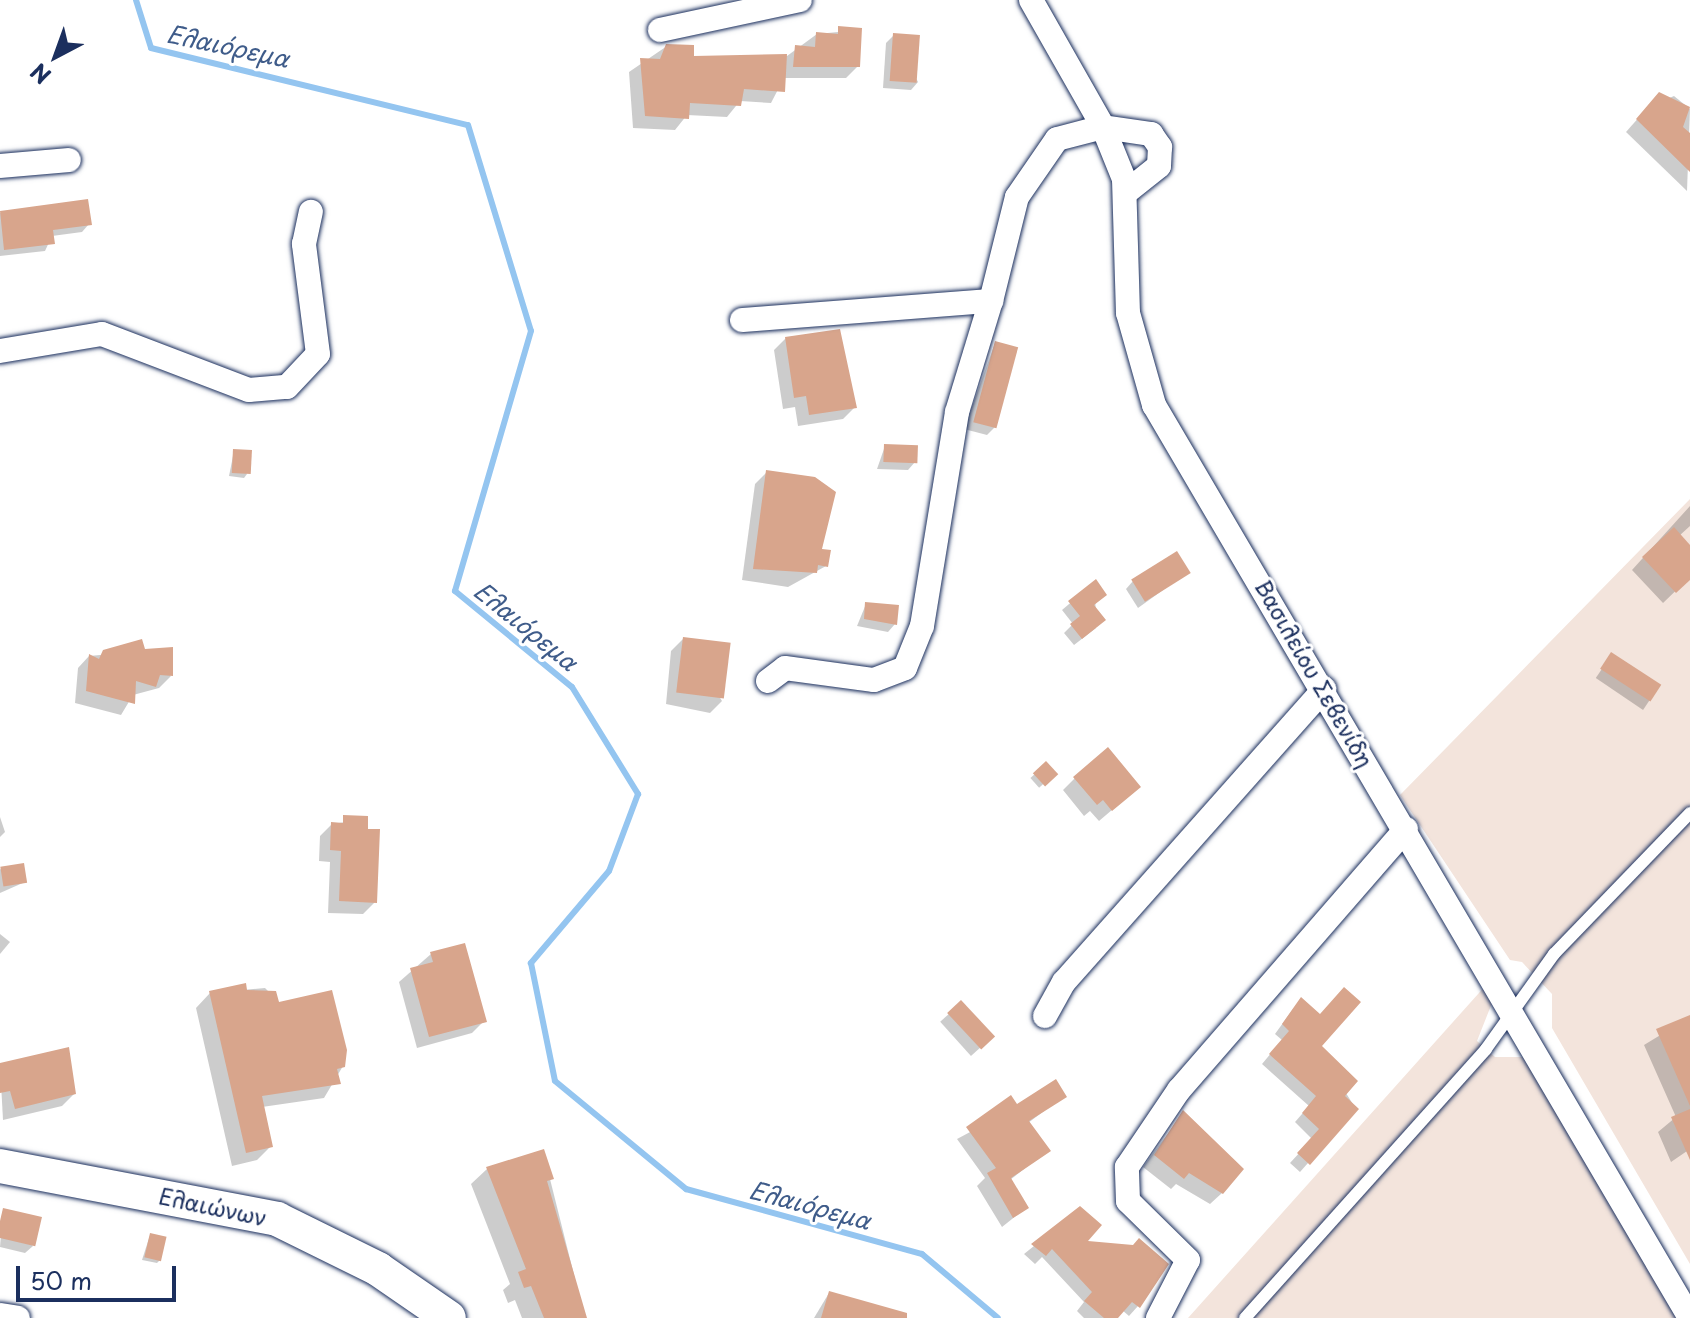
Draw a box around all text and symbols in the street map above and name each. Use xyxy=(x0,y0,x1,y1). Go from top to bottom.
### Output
north arrow xyxy=(16,16,96,96)
water label: Ελαιόρεμα xyxy=(164,19,292,73)
text: N xyxy=(23,56,57,93)
street label: Βασιλείου Σεβενίδη xyxy=(1251,575,1379,771)
water label: Ελαιόρεμα xyxy=(469,576,583,676)
water label: Ελαιόρεμα xyxy=(746,1175,874,1235)
street label: Ελαιώνων xyxy=(157,1182,269,1230)
scale bar xyxy=(20,1250,180,1300)
text: 50 m xyxy=(30,1262,92,1298)

